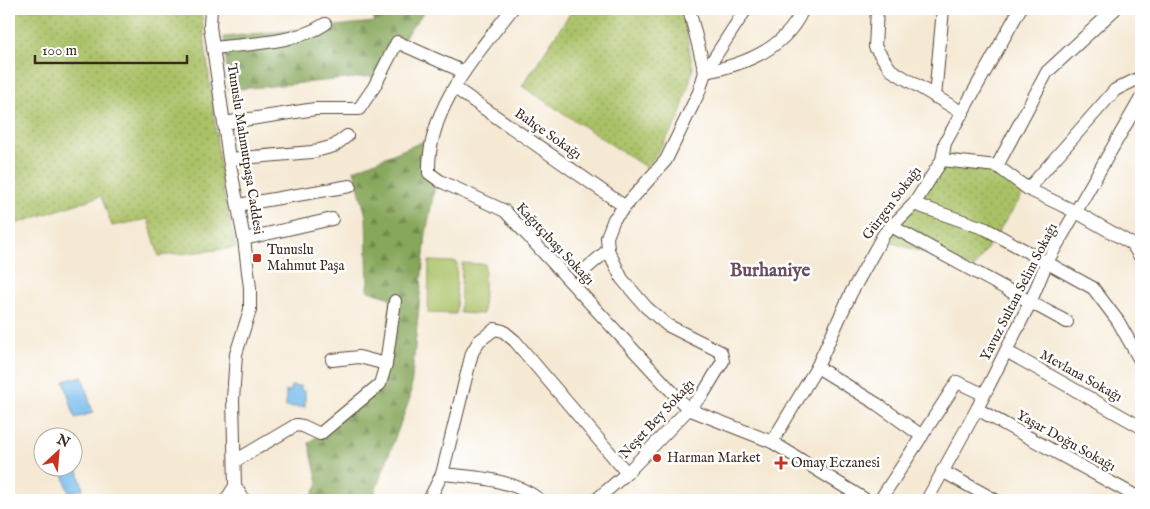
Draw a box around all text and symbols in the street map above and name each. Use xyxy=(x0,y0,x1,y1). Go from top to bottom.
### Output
scale bar xyxy=(35,32,188,64)
text: 100 m xyxy=(42,41,78,60)
street label: Tunuslu Mahmutpaşa Caddesi xyxy=(223,62,267,236)
street label: Bahçe Sokağı xyxy=(511,104,585,164)
street label: Gürgen Sokağı xyxy=(858,162,926,243)
street label: Kağıtçıbaşı Sokağı xyxy=(512,199,598,289)
street label: Yavuz Sultan Selim Sokağı xyxy=(976,220,1062,364)
place label: Tunuslu Mahmut Paşa xyxy=(267,241,345,275)
marker: Tunuslu Mahmut Paşa xyxy=(251,252,263,264)
district label: Burhaniye xyxy=(730,259,811,283)
street label: Mevlana Sokağı xyxy=(1037,346,1126,406)
street label: Neşet Bey Sokağı xyxy=(615,375,699,463)
street label: Yaşar Doğu Sokağı xyxy=(1013,406,1119,476)
north arrow xyxy=(32,426,82,476)
text: N xyxy=(53,430,73,452)
place label: Harman Market xyxy=(667,449,761,467)
marker: Harman Market xyxy=(651,452,663,464)
place label: Omay Eczanesi xyxy=(791,454,880,472)
marker: Omay Eczanesi xyxy=(775,457,787,469)

